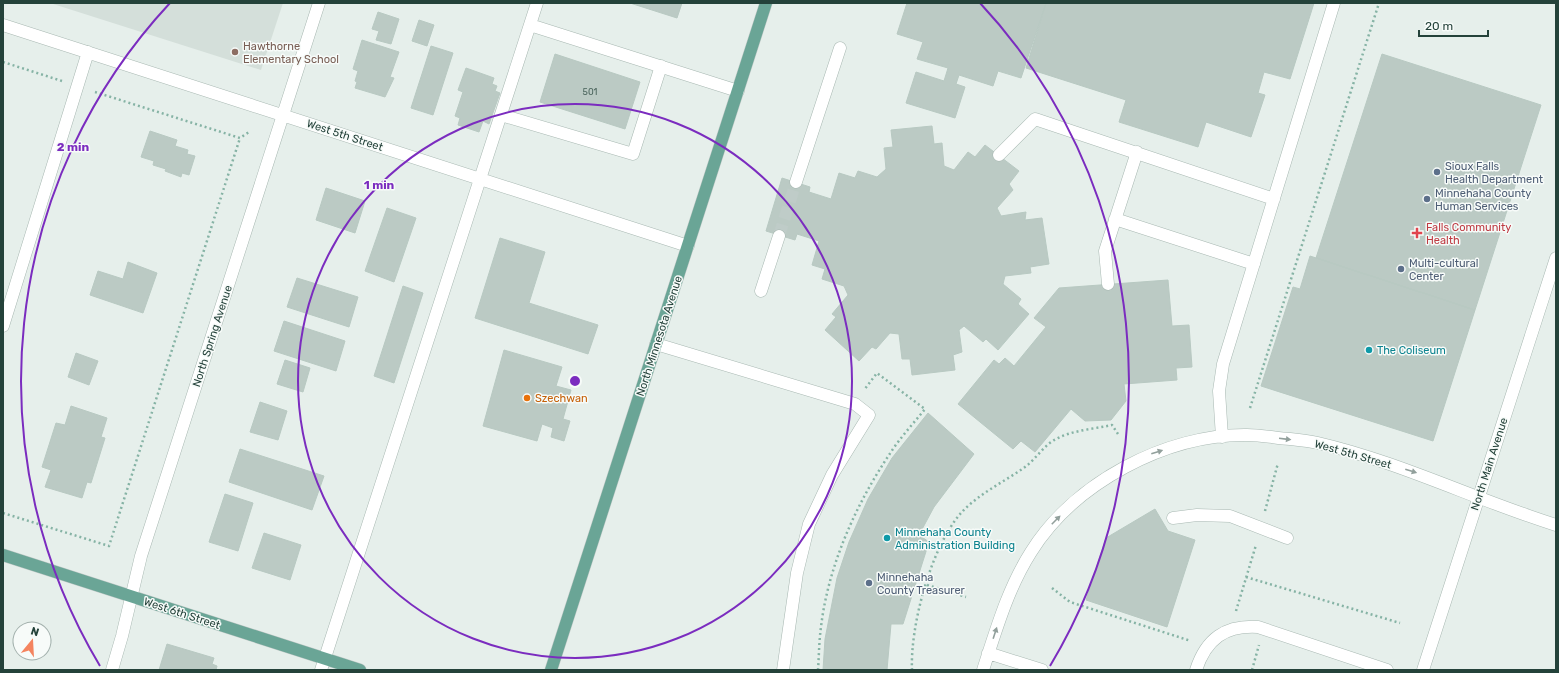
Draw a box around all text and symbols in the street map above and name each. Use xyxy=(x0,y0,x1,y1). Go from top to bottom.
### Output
scale bar xyxy=(1419,12,1488,38)
text: 20 m xyxy=(1425,19,1453,33)
place label: Hawthorne Elementary School xyxy=(243,40,339,66)
marker: Hawthorne Elementary School xyxy=(230,47,240,57)
house number: 501 xyxy=(583,87,598,97)
street label: West 5th Street xyxy=(305,117,385,154)
text: 2 min xyxy=(57,140,90,154)
place label: Sioux Falls Health Department xyxy=(1445,160,1544,186)
marker: Sioux Falls Health Department xyxy=(1432,167,1442,177)
text: 1 min xyxy=(364,178,395,192)
place label: Minnehaha County Human Services xyxy=(1435,187,1531,213)
marker: Minnehaha County Human Services xyxy=(1422,194,1432,204)
place label: Falls Community Health xyxy=(1426,221,1511,247)
marker: Falls Community Health xyxy=(1411,227,1423,239)
place label: Multi-cultural Center xyxy=(1409,257,1478,283)
marker: Multi-cultural Center xyxy=(1396,264,1406,274)
street label: North Minnesota Avenue xyxy=(634,274,685,398)
street label: North Spring Avenue xyxy=(190,284,235,389)
place label: The Coliseum xyxy=(1377,344,1446,357)
marker: The Coliseum xyxy=(1364,345,1374,355)
centre of rings xyxy=(568,374,582,388)
place label: Szechwan xyxy=(535,392,588,405)
marker: Szechwan xyxy=(522,393,532,403)
street label: North Main Avenue xyxy=(1468,416,1511,512)
one-way arrow xyxy=(1279,436,1291,442)
street label: West 5th Street xyxy=(1313,437,1393,472)
one-way arrow xyxy=(1152,449,1164,455)
one-way arrow xyxy=(1405,468,1417,474)
one-way arrow xyxy=(1051,515,1061,525)
place label: Minnehaha County Administration Building xyxy=(895,526,1015,552)
marker: Minnehaha County Administration Building xyxy=(882,533,892,543)
place label: Minnehaha County Treasurer xyxy=(877,571,966,597)
marker: Minnehaha County Treasurer xyxy=(864,578,874,588)
street label: West 6th Street xyxy=(142,595,222,632)
north arrow xyxy=(12,621,52,661)
text: N xyxy=(29,625,41,639)
one-way arrow xyxy=(992,627,998,639)

